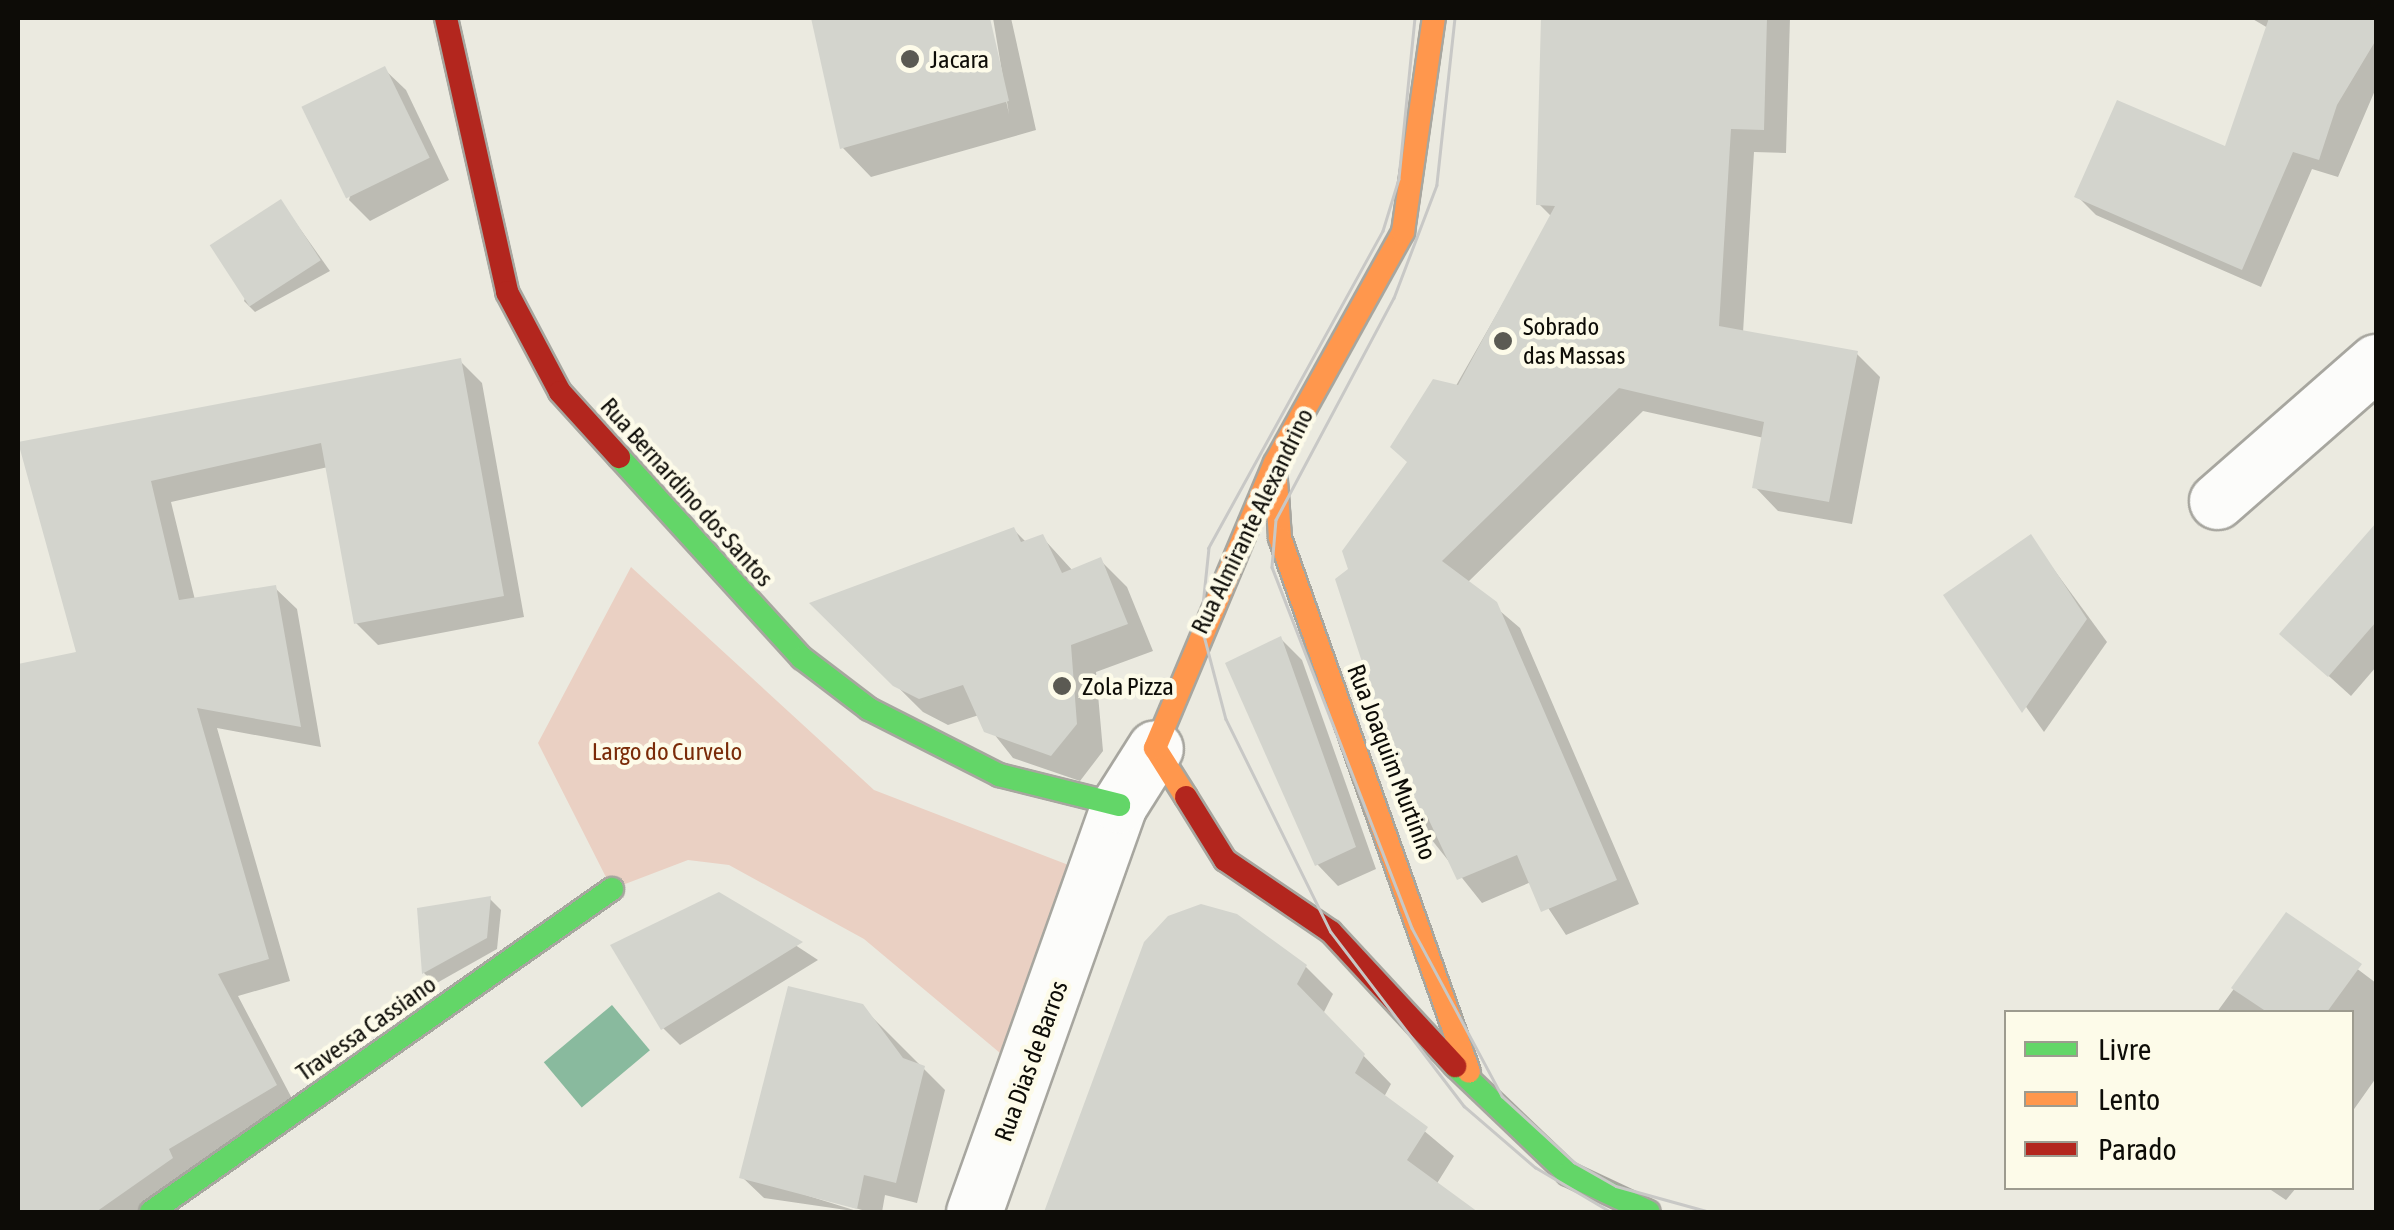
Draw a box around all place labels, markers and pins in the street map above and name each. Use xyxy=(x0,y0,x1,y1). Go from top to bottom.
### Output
place label: Jacara xyxy=(930,44,989,74)
marker: Jacara xyxy=(899,48,921,70)
place label: Sobrado das Massas xyxy=(1523,312,1625,371)
marker: Sobrado das Massas xyxy=(1492,330,1514,352)
place label: Zola Pizza xyxy=(1082,671,1174,701)
marker: Zola Pizza xyxy=(1051,675,1073,697)

